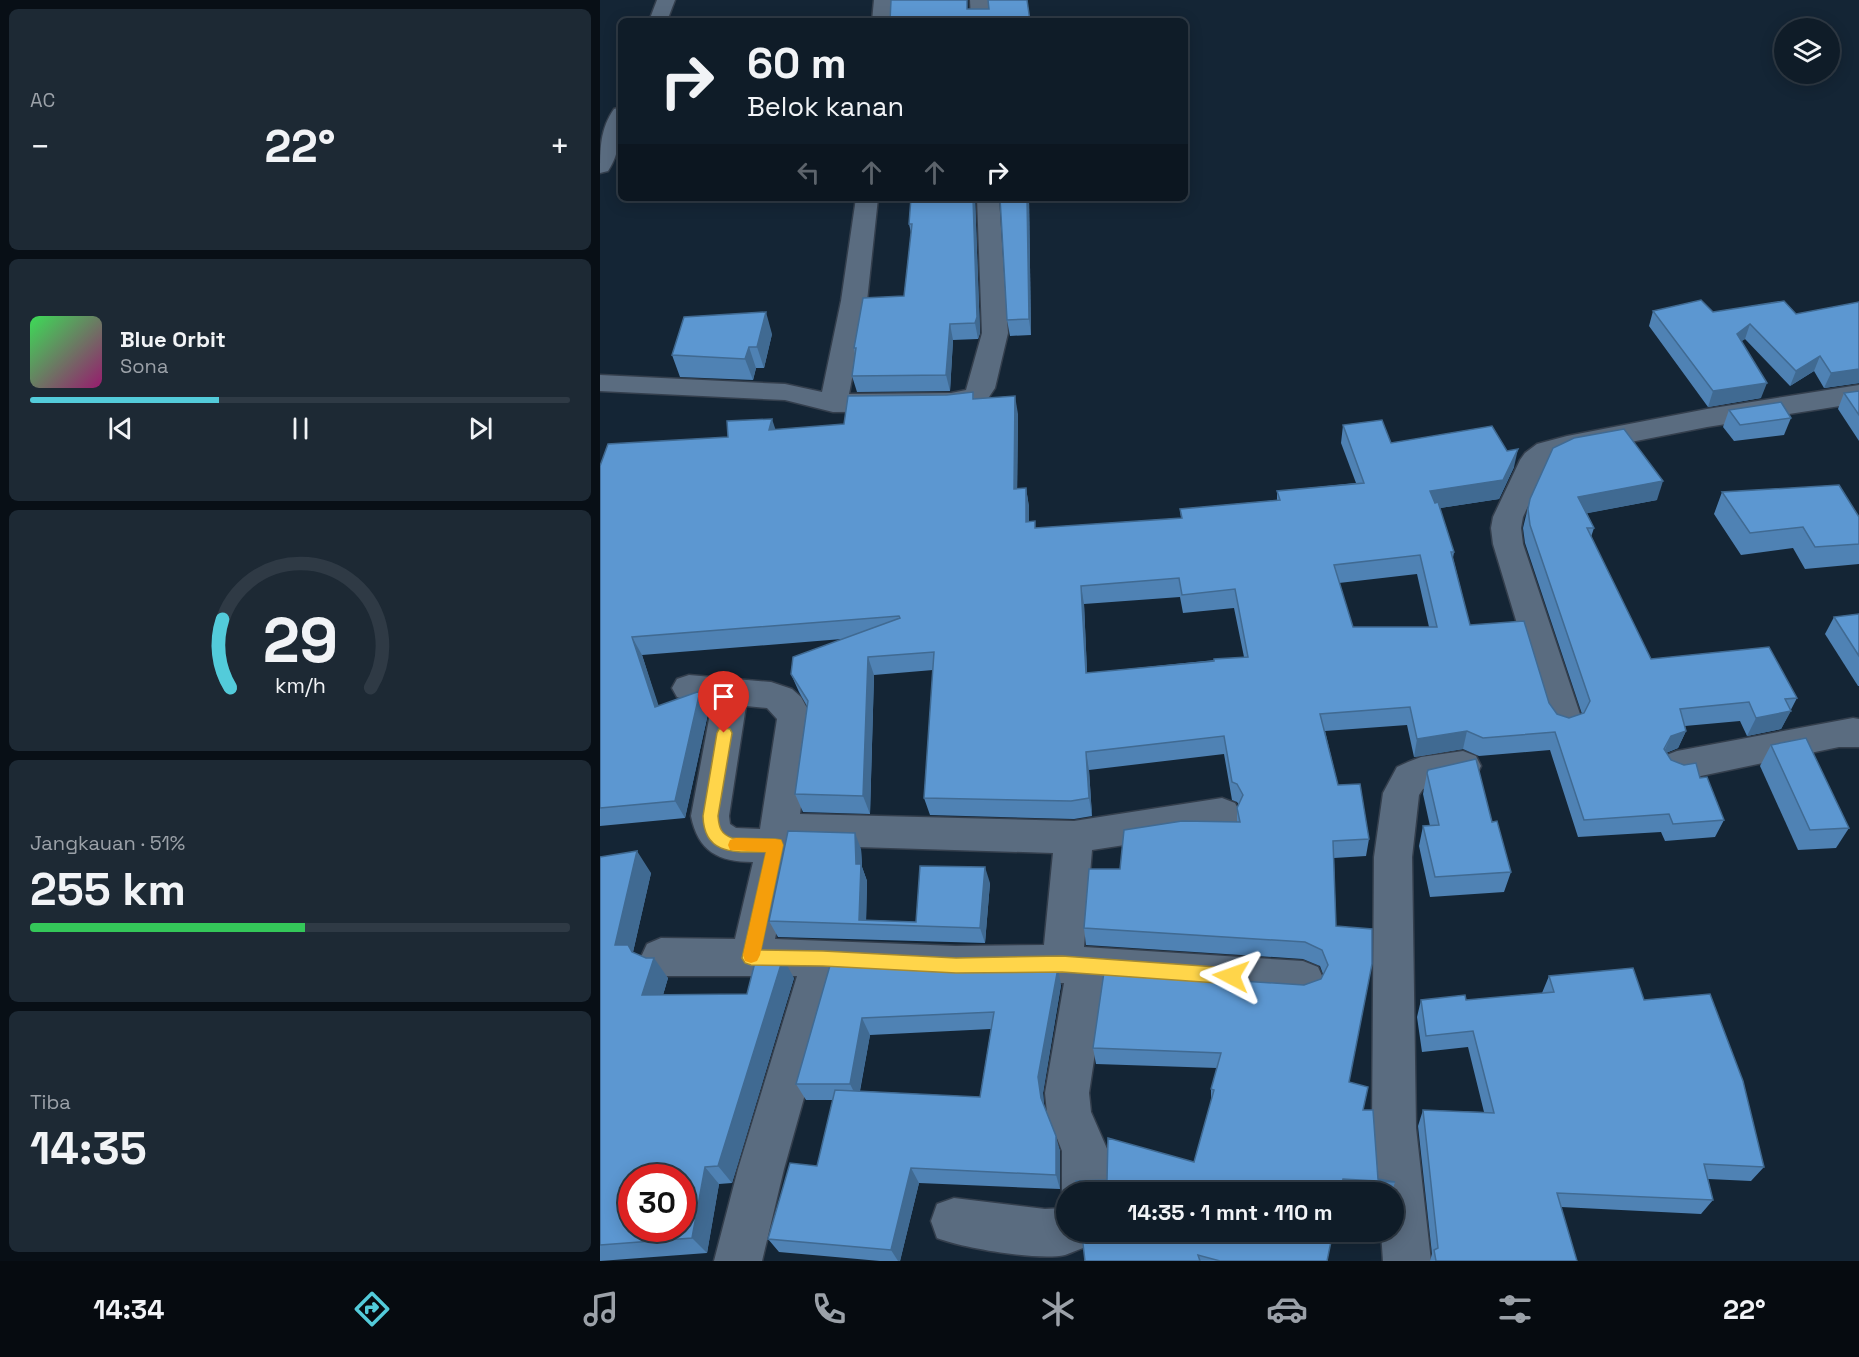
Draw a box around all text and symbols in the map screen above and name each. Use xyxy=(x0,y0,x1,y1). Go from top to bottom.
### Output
map controls xyxy=(1774,18,1840,84)
button: layers xyxy=(1774,18,1840,84)
text: 60 m xyxy=(747,37,847,90)
icon: right xyxy=(648,42,726,120)
text: AC xyxy=(30,87,55,113)
text: Belok kanan xyxy=(747,89,904,124)
text: 22° xyxy=(264,118,336,175)
text: − xyxy=(30,126,50,168)
text: + xyxy=(550,126,570,168)
icon: left xyxy=(792,156,825,189)
icon: ahead xyxy=(855,156,888,189)
icon: ahead xyxy=(918,156,951,189)
icon: right xyxy=(981,156,1014,189)
text: Blue Orbit xyxy=(120,325,226,353)
text: Sona xyxy=(120,353,168,379)
icon: previous xyxy=(104,412,137,445)
icon: pause xyxy=(284,412,317,445)
icon: next xyxy=(464,412,497,445)
text: 29 xyxy=(262,601,338,680)
pin xyxy=(698,671,749,733)
text: km/h xyxy=(274,672,326,699)
icon: arrive xyxy=(707,680,740,713)
text: Jangkauan · 51% xyxy=(30,830,185,856)
text: 255 km xyxy=(30,861,186,918)
position arrow xyxy=(1199,944,1263,1008)
text: Tiba xyxy=(30,1089,71,1115)
text: 14:35 xyxy=(30,1120,147,1177)
speed limit sign: 30 xyxy=(618,1164,696,1242)
text: 14:35 · 1 mnt · 110 m xyxy=(1127,1198,1333,1226)
icon: directions xyxy=(351,1288,393,1330)
icon: music xyxy=(580,1288,622,1330)
icon: phone xyxy=(808,1288,850,1330)
icon: climate xyxy=(1037,1288,1079,1330)
icon: car xyxy=(1266,1288,1308,1330)
icon: filters xyxy=(1494,1288,1536,1330)
text: 14:34 xyxy=(93,1292,164,1327)
text: 22° xyxy=(1723,1292,1766,1327)

